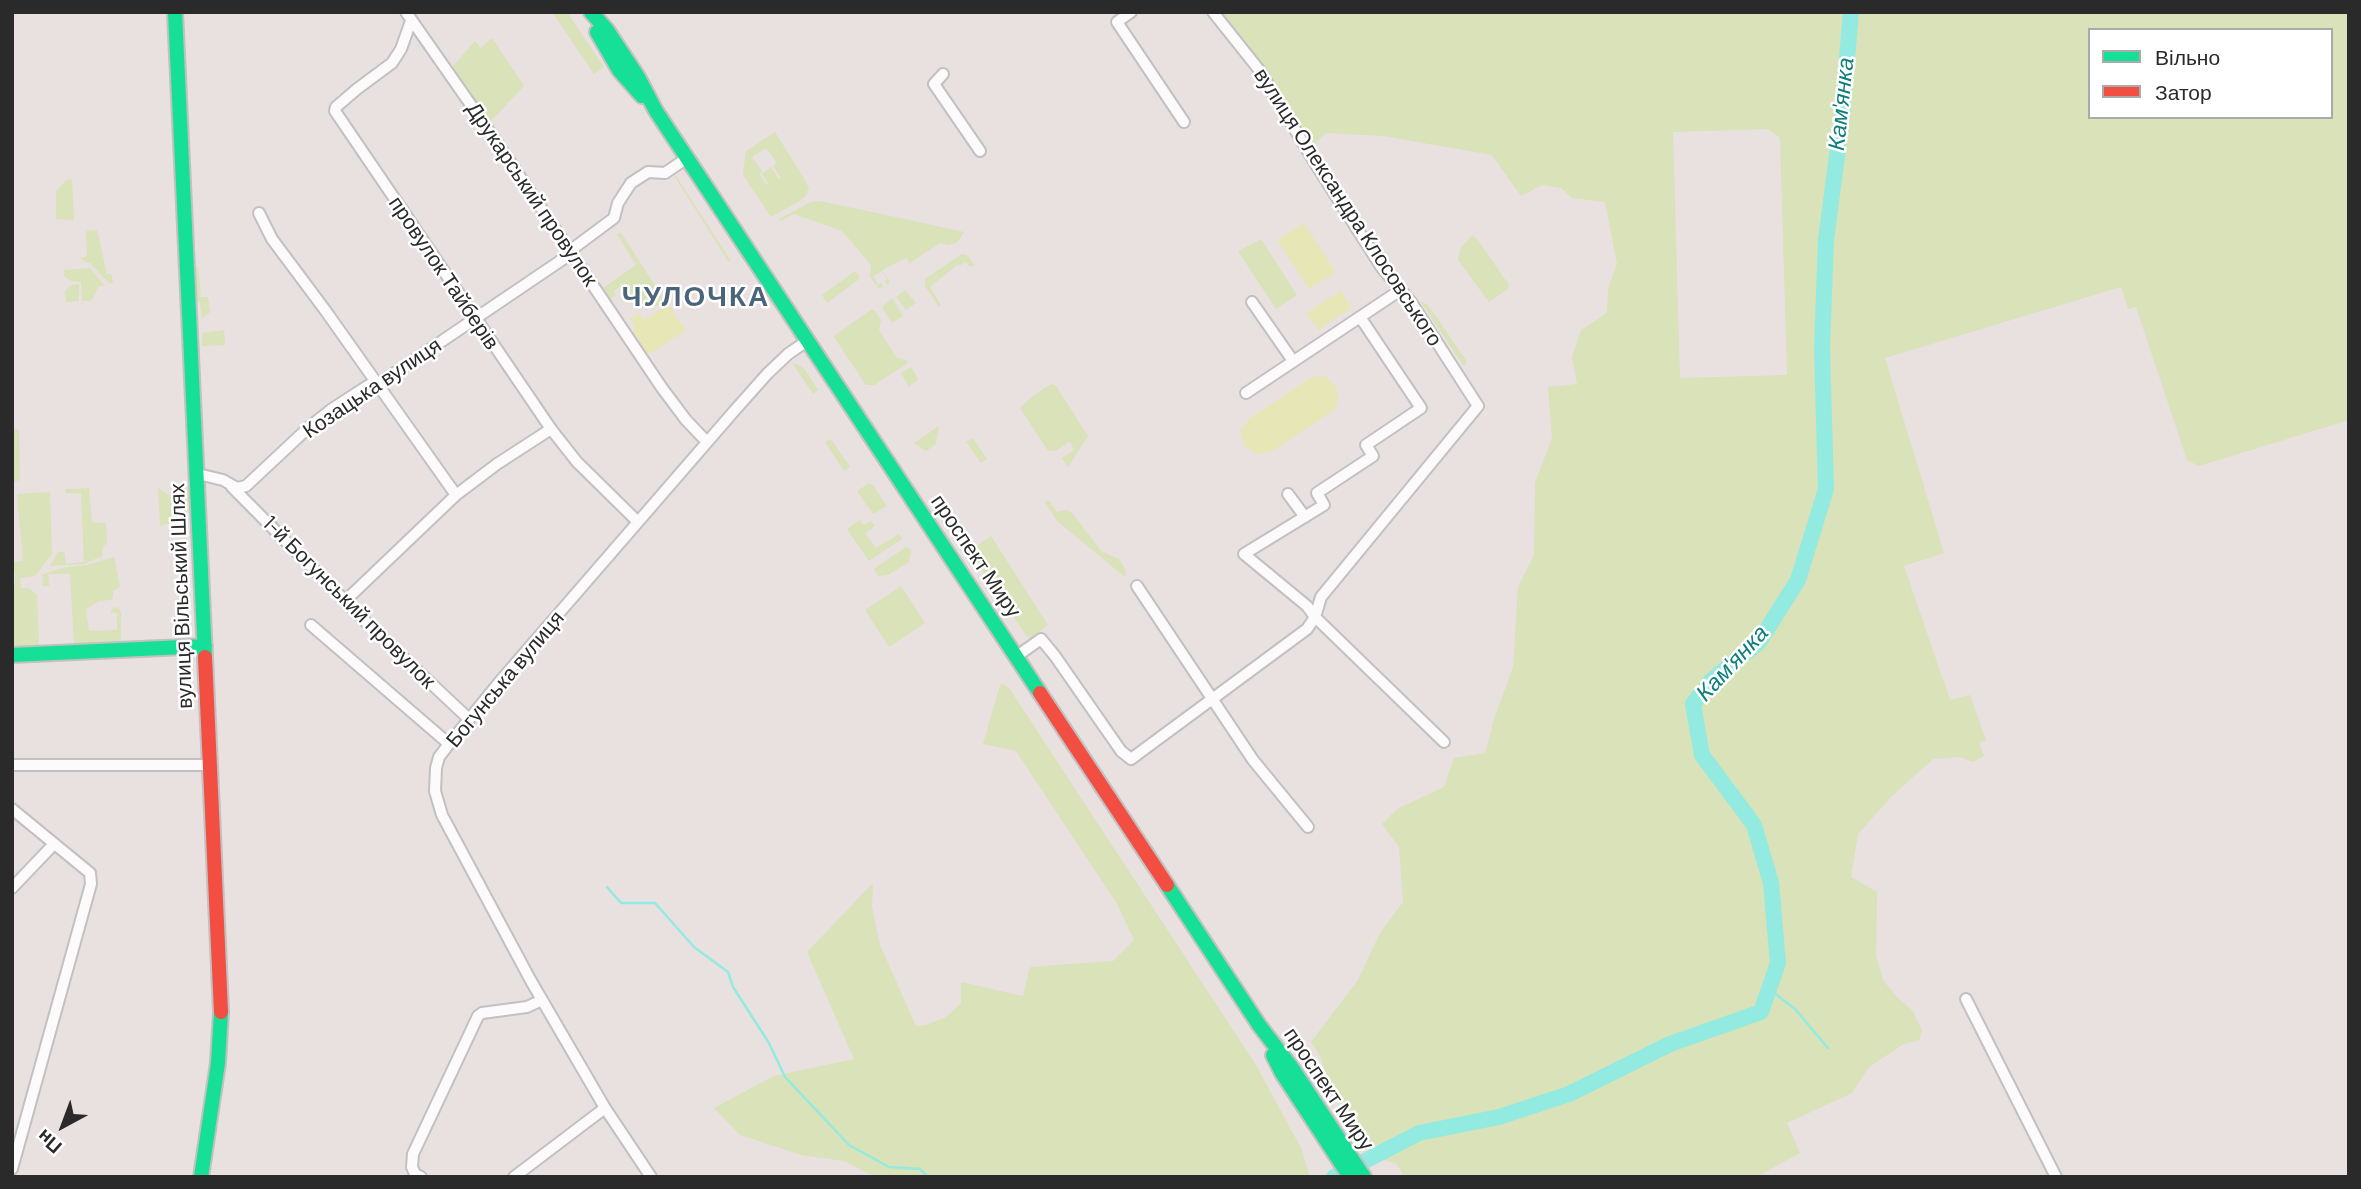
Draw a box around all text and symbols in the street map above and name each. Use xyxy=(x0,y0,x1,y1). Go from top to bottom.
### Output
legend xyxy=(2088,28,2333,119)
text: Вільно xyxy=(2155,44,2220,69)
water label: Кам'янка xyxy=(1822,56,1860,152)
street label: вулиця Олександра Клосовського xyxy=(1249,63,1447,351)
text: Затор xyxy=(2155,79,2212,104)
street label: Друкарський провулок xyxy=(461,97,603,291)
street label: провулок Тайберів xyxy=(383,192,505,354)
district label: ЧУЛОЧКА xyxy=(623,280,769,314)
street label: Козацька вулиця xyxy=(298,332,446,444)
street label: вулиця Вільський Шлях xyxy=(164,483,198,709)
street label: проспект Миру xyxy=(926,490,1026,622)
street label: 1-й Богунський провулок xyxy=(257,510,441,694)
street label: Богунська вулиця xyxy=(441,606,569,752)
water label: Кам'янка xyxy=(1690,619,1774,707)
street label: проспект Миру xyxy=(1279,1023,1379,1155)
north arrow xyxy=(28,1091,98,1161)
text: Пн xyxy=(32,1125,66,1159)

